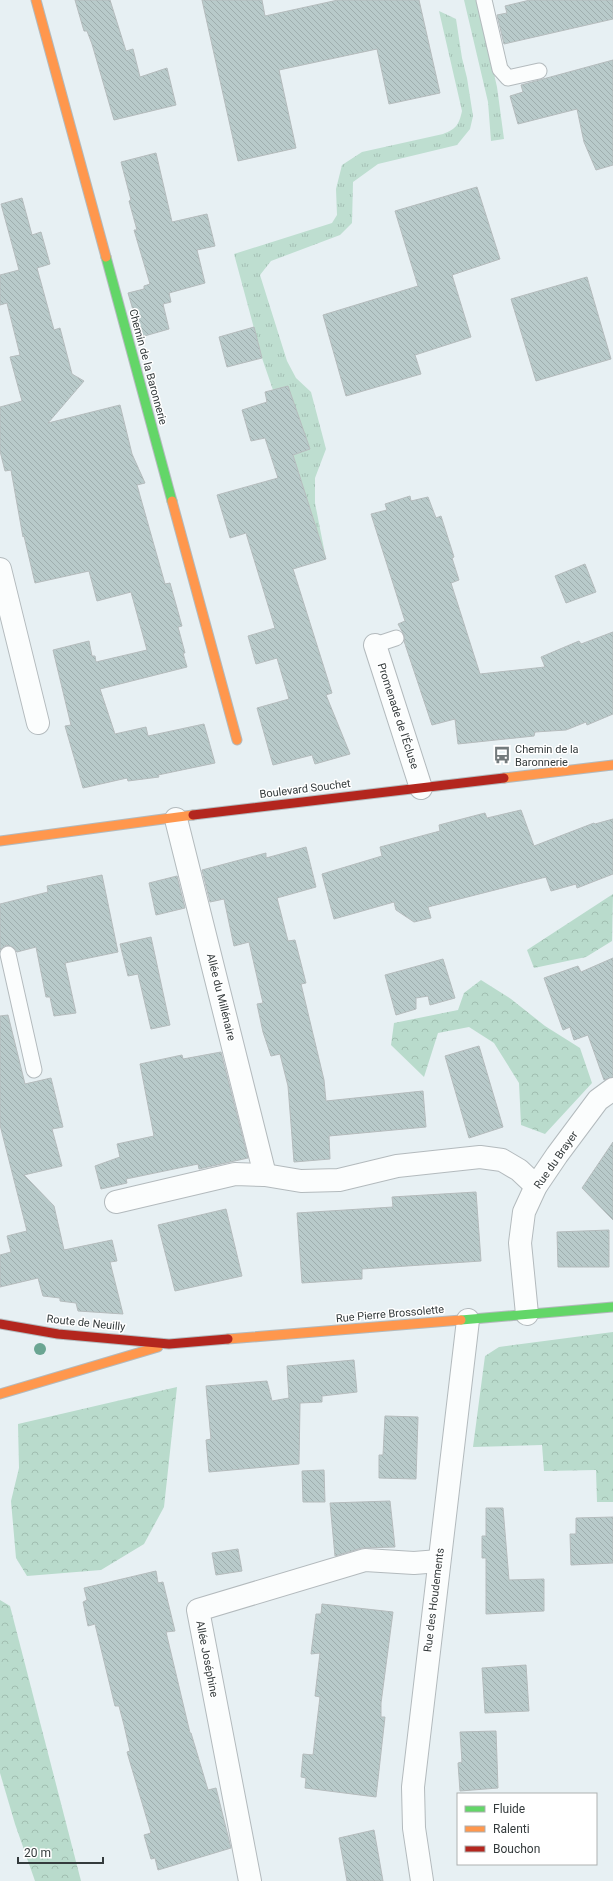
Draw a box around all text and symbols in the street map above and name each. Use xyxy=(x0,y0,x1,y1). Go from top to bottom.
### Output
street label: Chemin de la Baronnerie xyxy=(126,308,170,426)
street label: Promenade de l'Écluse xyxy=(375,661,421,771)
place label: Chemin de la Baronnerie xyxy=(515,743,579,769)
bus stop icon: Chemin de la Baronnerie xyxy=(492,745,512,765)
street label: Boulevard Souchet xyxy=(259,777,352,801)
street label: Allée du Millénaire xyxy=(204,952,238,1042)
street label: Rue du Brayer xyxy=(531,1128,581,1191)
street label: Rue Pierre Brossolette xyxy=(335,1303,445,1325)
street label: Route de Neuilly xyxy=(46,1312,127,1334)
street label: Rue des Houdements xyxy=(421,1547,447,1653)
street label: Allée Joséphine xyxy=(193,1620,221,1698)
legend xyxy=(457,1793,597,1865)
text: Fluide xyxy=(493,1802,525,1816)
text: Ralenti xyxy=(493,1822,530,1836)
scale bar xyxy=(18,1839,103,1865)
text: Bouchon xyxy=(493,1842,540,1856)
text: 20 m xyxy=(24,1846,51,1860)

